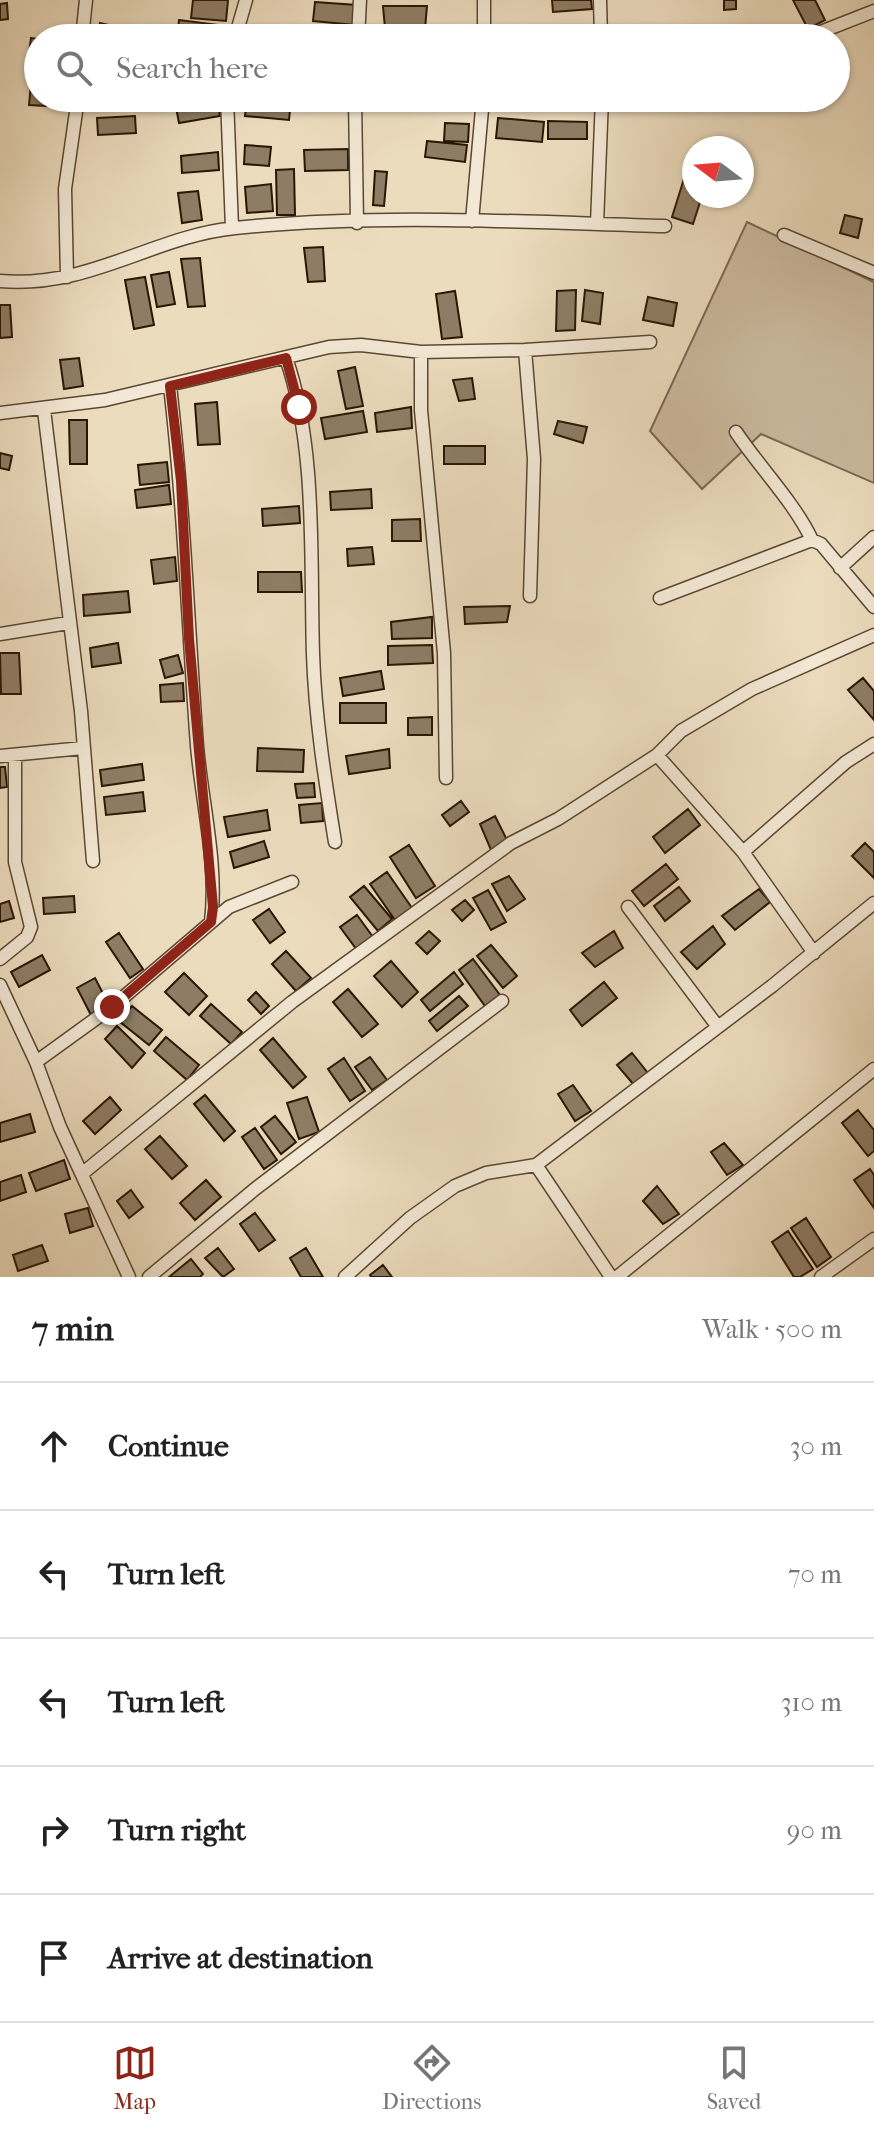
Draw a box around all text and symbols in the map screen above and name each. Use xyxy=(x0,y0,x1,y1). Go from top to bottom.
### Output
search box xyxy=(24,24,850,112)
icon: search xyxy=(52,46,96,90)
text: Search here xyxy=(116,51,268,86)
north arrow xyxy=(682,136,754,208)
route start xyxy=(281,389,317,425)
route end xyxy=(94,989,130,1025)
text: 7 min xyxy=(32,1309,114,1349)
text: Walk · 500 m xyxy=(702,1314,842,1345)
icon: ahead xyxy=(32,1424,76,1468)
text: Continue xyxy=(108,1429,229,1464)
text: 30 m xyxy=(790,1431,842,1462)
icon: left xyxy=(32,1552,76,1596)
text: Turn left xyxy=(108,1557,225,1592)
text: 70 m xyxy=(788,1559,842,1590)
icon: left xyxy=(32,1680,76,1724)
text: Turn left xyxy=(108,1685,225,1720)
text: 310 m xyxy=(781,1687,842,1718)
icon: right xyxy=(32,1808,76,1852)
text: Turn right xyxy=(108,1813,246,1848)
text: 90 m xyxy=(787,1815,842,1846)
icon: arrive xyxy=(32,1936,76,1980)
text: Arrive at destination xyxy=(108,1941,373,1976)
tab: Map xyxy=(113,2041,157,2115)
tab: Directions xyxy=(382,2041,481,2115)
tab: Saved xyxy=(707,2041,761,2115)

